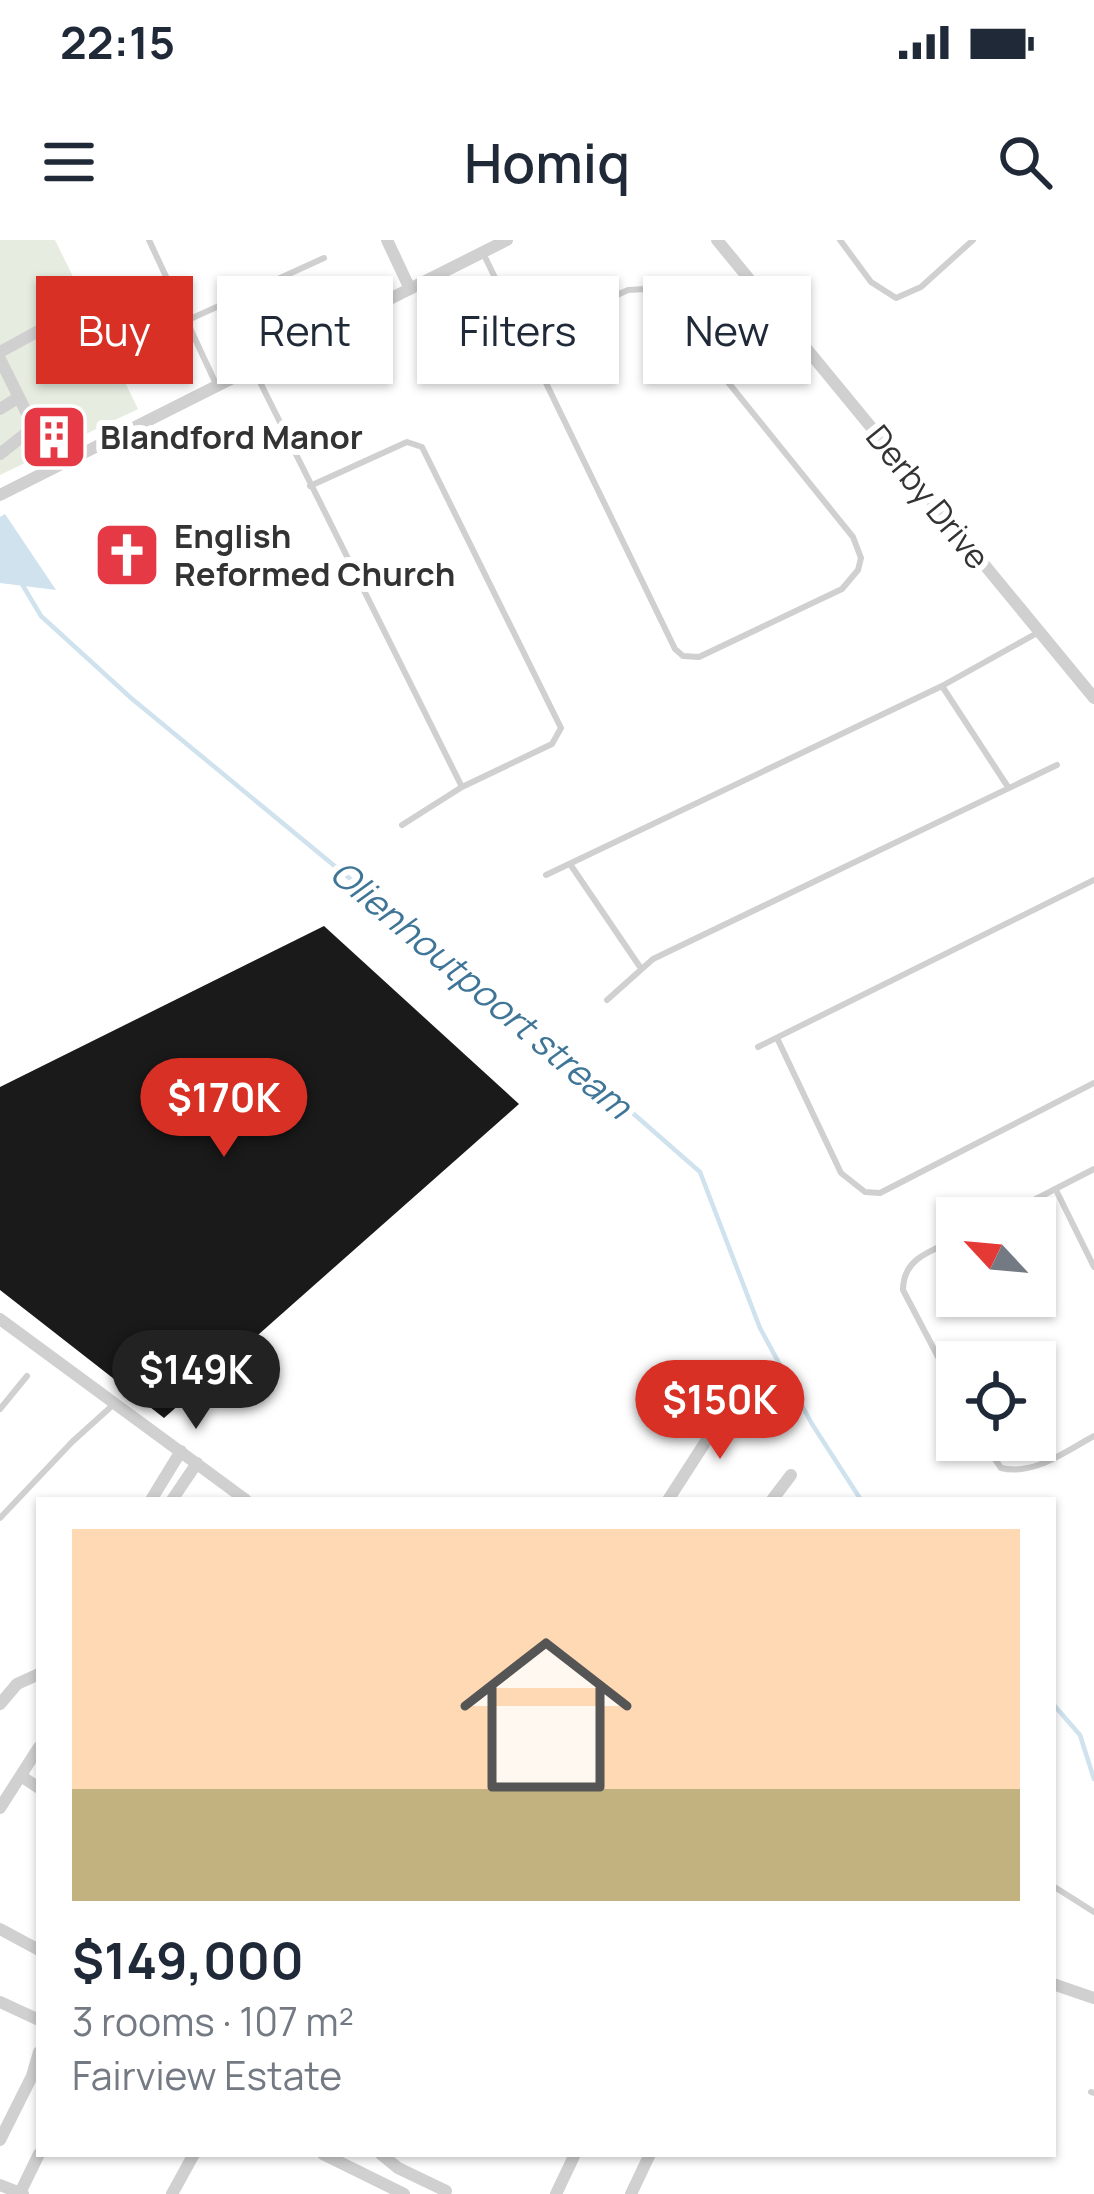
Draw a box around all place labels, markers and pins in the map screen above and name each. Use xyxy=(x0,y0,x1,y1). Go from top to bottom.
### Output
building icon: Blandford Manor xyxy=(19,402,89,472)
place label: Blandford Manor xyxy=(100,414,363,459)
place label: English Reformed Church xyxy=(174,513,455,596)
church icon: English Reformed Church xyxy=(92,520,162,590)
pin: $170K xyxy=(140,1058,308,1160)
pin: $149K xyxy=(112,1330,280,1432)
pin: $150K xyxy=(636,1360,804,1462)

